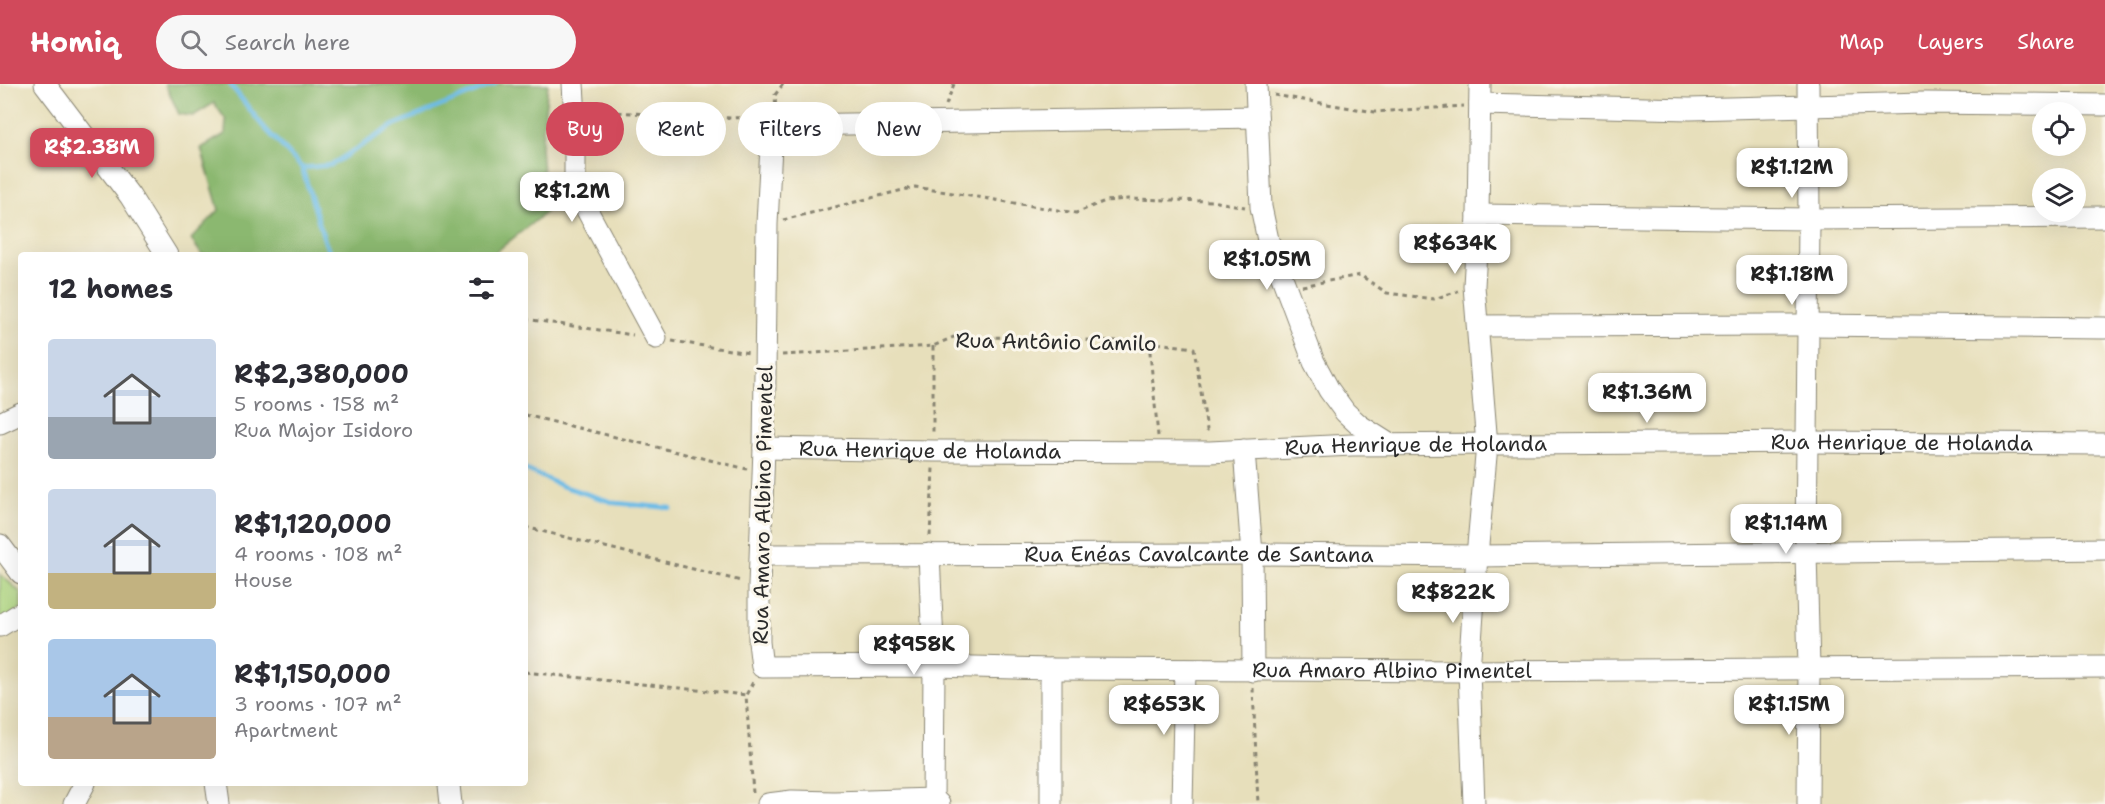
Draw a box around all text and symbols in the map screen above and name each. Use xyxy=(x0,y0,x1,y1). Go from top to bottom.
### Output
search box xyxy=(156,15,576,69)
text: Homiq xyxy=(30,23,120,61)
icon: search xyxy=(177,26,210,59)
text: Search here xyxy=(225,28,351,57)
text: Map xyxy=(1839,28,1884,56)
text: Layers xyxy=(1917,28,1984,56)
text: Share xyxy=(2017,28,2075,56)
chip: Buy xyxy=(546,102,624,156)
chip: Rent xyxy=(636,102,726,156)
chip: Filters xyxy=(738,102,843,156)
chip: New xyxy=(855,102,942,156)
map controls xyxy=(2032,102,2086,222)
button: locate xyxy=(2032,102,2086,156)
pin: R$2.38M xyxy=(37,128,147,179)
text: R$2.38M xyxy=(44,134,140,160)
pin: R$1.12M xyxy=(1737,148,1847,199)
text: R$1.12M xyxy=(1751,154,1833,180)
button: layers xyxy=(2032,168,2086,222)
pin: R$1.2M xyxy=(523,172,621,223)
text: R$1.2M xyxy=(534,178,610,204)
pin: R$634K xyxy=(1406,224,1504,275)
text: R$634K xyxy=(1413,230,1497,256)
pin: R$1.05M xyxy=(1212,240,1322,291)
text: R$1.05M xyxy=(1223,246,1311,272)
pin: R$1.18M xyxy=(1737,255,1847,306)
text: R$1.18M xyxy=(1750,261,1834,287)
text: 12 homes xyxy=(48,271,173,306)
icon: filters xyxy=(465,272,498,305)
street label: Rua Antônio Camilo xyxy=(955,326,1157,358)
text: R$2,380,000 xyxy=(234,356,409,391)
icon: home xyxy=(96,363,168,435)
street label: Rua Amaro Albino Pimentel xyxy=(747,364,779,645)
pin: R$1.36M xyxy=(1592,373,1702,424)
text: R$1.36M xyxy=(1602,379,1692,405)
text: 5 rooms · 158 m² xyxy=(234,391,399,417)
text: Rua Major Isidoro xyxy=(234,417,413,443)
street label: Rua Henrique de Holanda xyxy=(1771,428,2033,458)
street label: Rua Henrique de Holanda xyxy=(1284,430,1547,462)
street label: Rua Henrique de Holanda xyxy=(799,435,1061,465)
pin: R$1.14M xyxy=(1731,504,1841,555)
text: R$1,120,000 xyxy=(234,506,392,541)
text: R$1.14M xyxy=(1744,510,1828,536)
icon: home xyxy=(96,513,168,585)
street label: Rua Enéas Cavalcante de Santana xyxy=(1024,540,1374,569)
text: 4 rooms · 108 m² xyxy=(234,541,403,567)
text: House xyxy=(234,567,293,593)
pin: R$822K xyxy=(1404,573,1502,624)
text: R$822K xyxy=(1411,579,1495,605)
pin: R$958K xyxy=(865,625,963,676)
text: R$958K xyxy=(873,631,955,657)
text: R$1,150,000 xyxy=(234,656,391,691)
street label: Rua Amaro Albino Pimentel xyxy=(1252,656,1533,685)
icon: home xyxy=(96,663,168,735)
pin: R$653K xyxy=(1115,685,1213,736)
pin: R$1.15M xyxy=(1734,685,1844,736)
text: 3 rooms · 107 m² xyxy=(234,691,402,717)
text: R$653K xyxy=(1123,691,1205,717)
text: R$1.15M xyxy=(1748,691,1830,717)
text: Apartment xyxy=(234,717,338,743)

